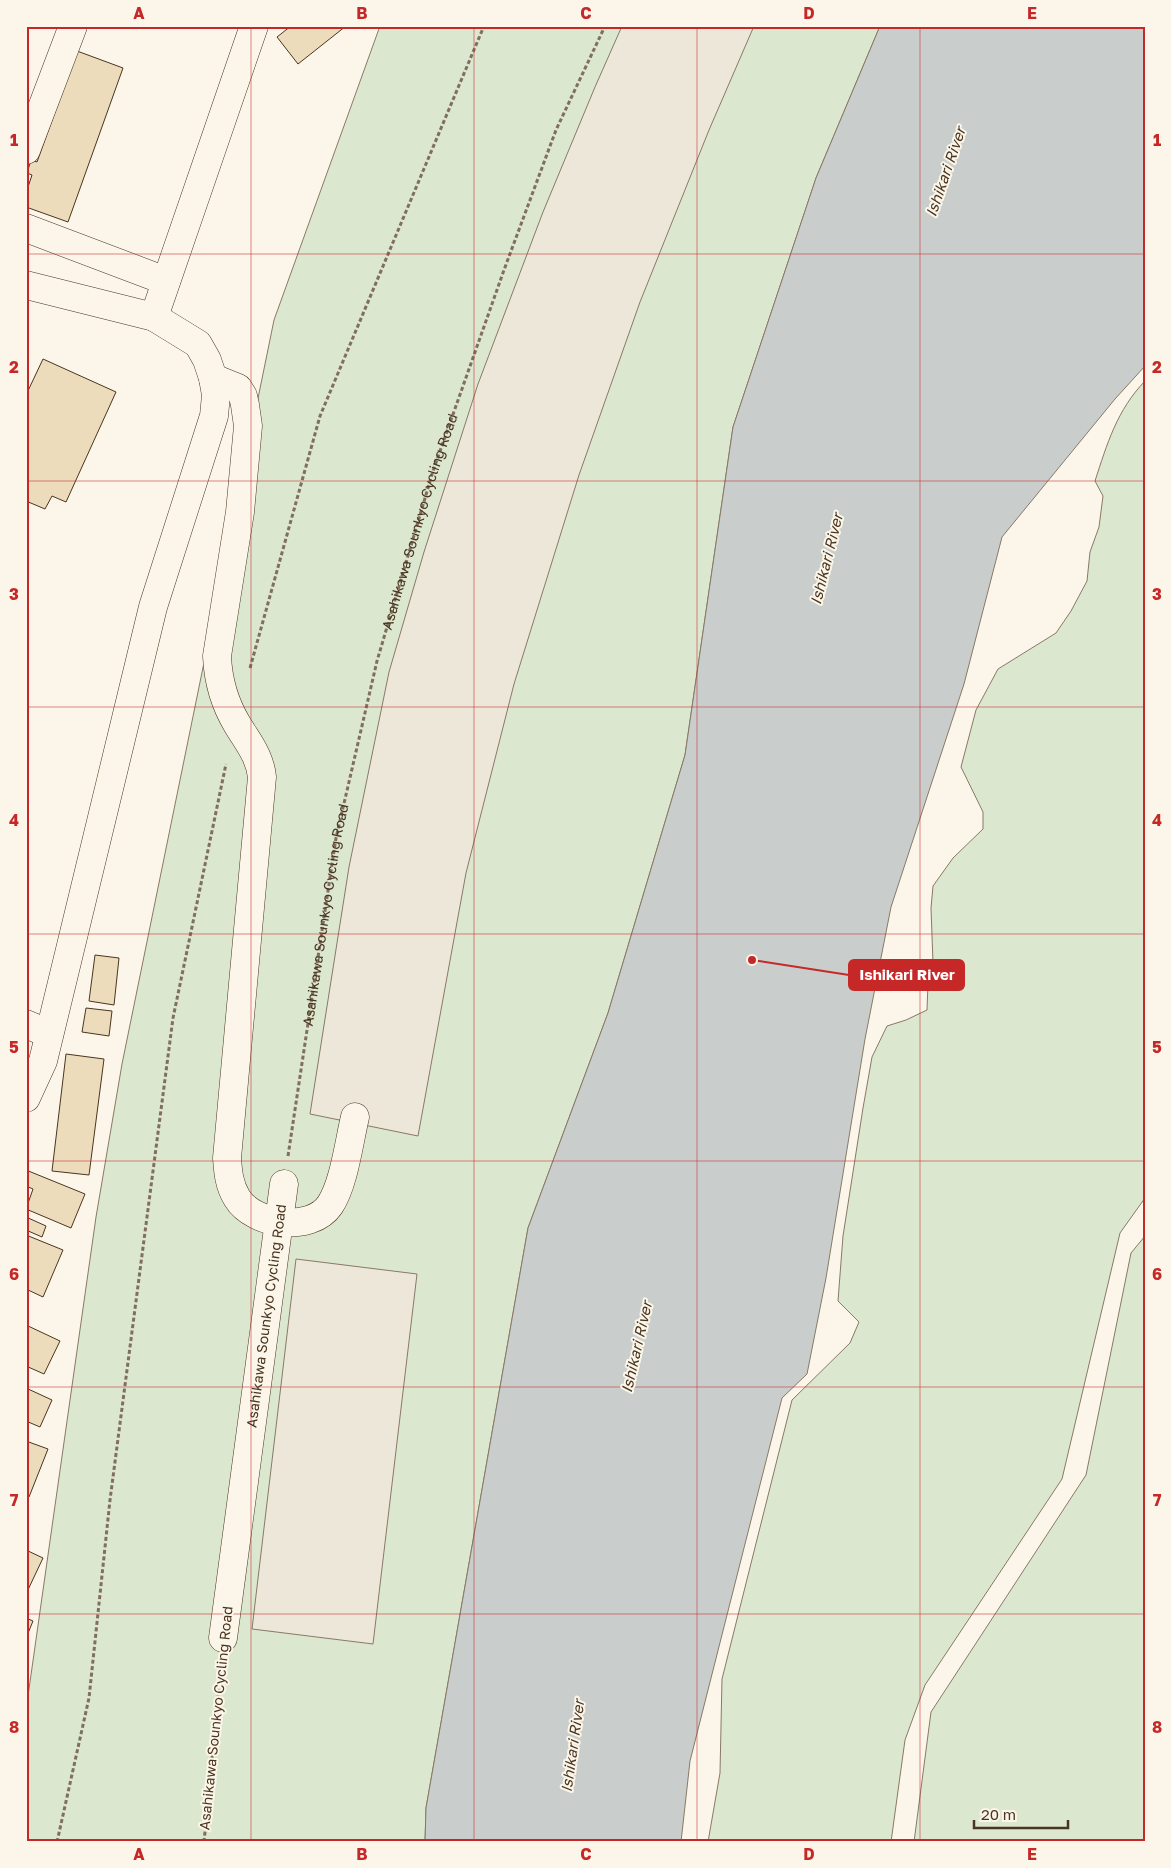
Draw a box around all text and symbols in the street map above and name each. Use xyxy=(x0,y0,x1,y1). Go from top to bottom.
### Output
text: A xyxy=(133,3,145,23)
text: B xyxy=(356,3,368,23)
text: C xyxy=(580,3,592,23)
text: D xyxy=(803,3,815,23)
text: E xyxy=(1027,3,1037,23)
water label: Ishikari River xyxy=(921,123,969,219)
text: 1 xyxy=(10,130,18,150)
text: 1 xyxy=(1153,130,1161,150)
text: 2 xyxy=(9,357,19,377)
text: 2 xyxy=(1152,357,1162,377)
street label: Asahikawa Sounkyo Cycling Road xyxy=(378,411,461,631)
water label: Ishikari River xyxy=(806,509,847,606)
text: 3 xyxy=(9,584,19,604)
text: 3 xyxy=(1152,584,1162,604)
street label: Asahikawa Sounkyo Cycling Road xyxy=(299,802,352,1027)
text: 4 xyxy=(9,810,19,830)
text: 4 xyxy=(1152,810,1162,830)
callout: Ishikari River xyxy=(849,960,964,990)
text: Ishikari River xyxy=(859,965,955,983)
text: 5 xyxy=(9,1037,19,1057)
text: 5 xyxy=(1152,1037,1162,1057)
street label: Asahikawa Sounkyo Cycling Road xyxy=(242,1203,289,1429)
text: 6 xyxy=(9,1264,19,1284)
text: 6 xyxy=(1152,1264,1162,1284)
water label: Ishikari River xyxy=(617,1297,656,1394)
text: 7 xyxy=(10,1490,19,1510)
text: 7 xyxy=(1153,1490,1162,1510)
street label: Asahikawa Sounkyo Cycling Road xyxy=(195,1605,236,1831)
water label: Ishikari River xyxy=(557,1696,588,1793)
text: 8 xyxy=(9,1717,19,1737)
text: 8 xyxy=(1152,1717,1162,1737)
scale bar xyxy=(974,1798,1067,1830)
text: 20 m xyxy=(981,1805,1016,1823)
text: A xyxy=(133,1844,145,1864)
text: B xyxy=(356,1844,368,1864)
text: C xyxy=(580,1844,592,1864)
text: D xyxy=(803,1844,815,1864)
text: E xyxy=(1027,1844,1037,1864)

